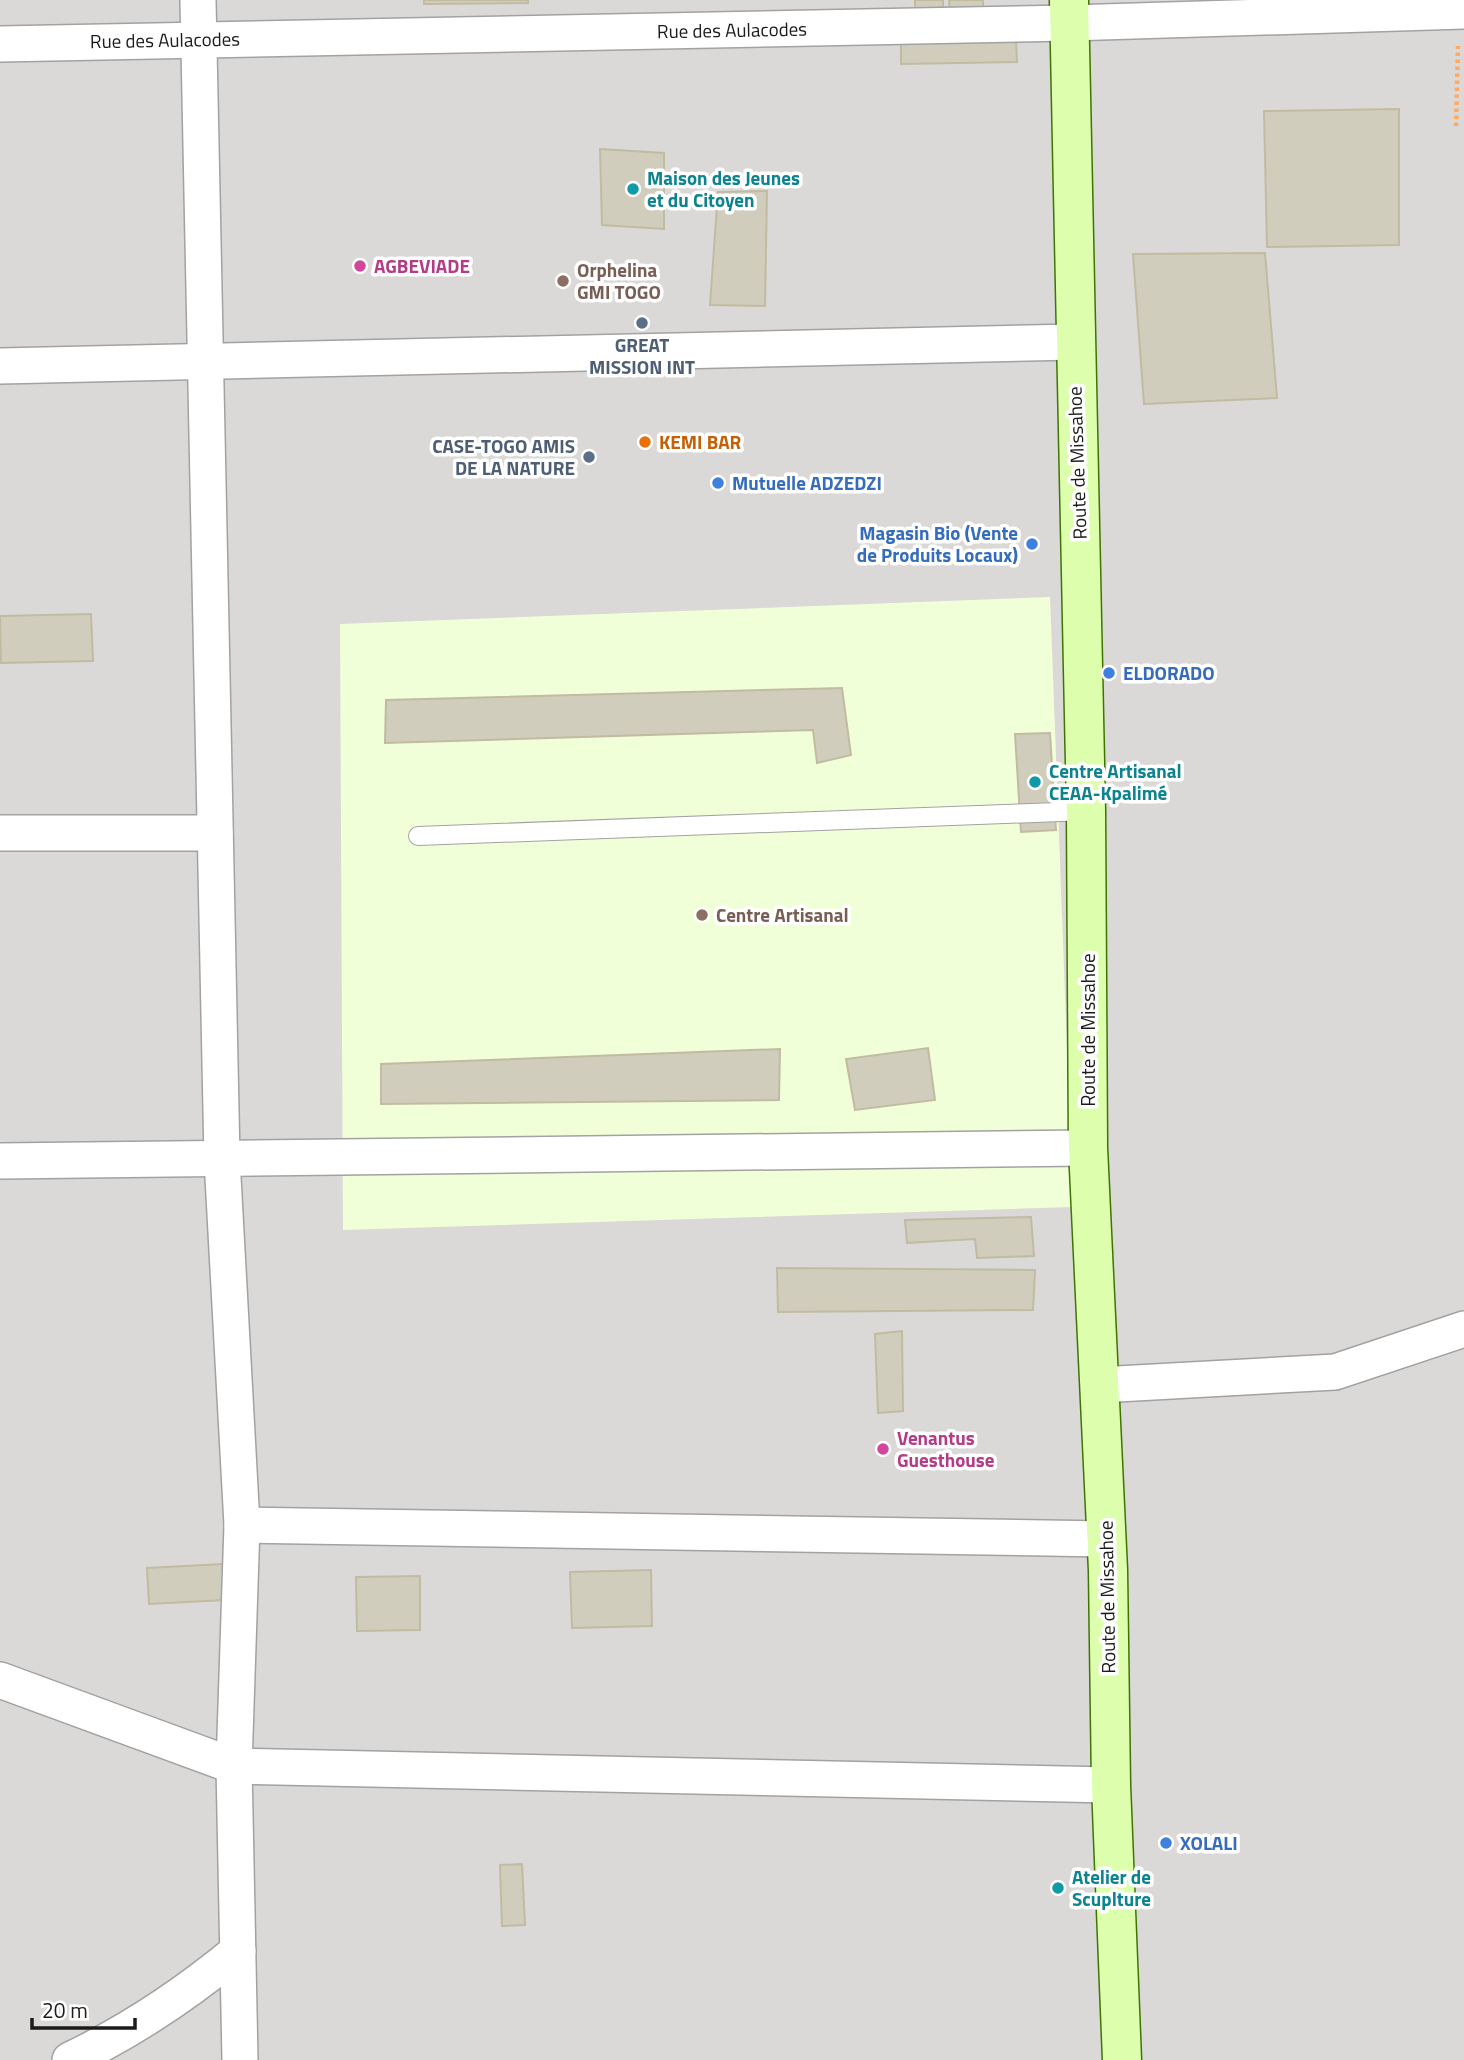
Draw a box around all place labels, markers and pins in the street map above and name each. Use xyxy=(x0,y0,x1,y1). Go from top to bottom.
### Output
place label: Maison des Jeunes et du Citoyen xyxy=(647,163,800,214)
marker: Maison des Jeunes et du Citoyen xyxy=(625,181,641,197)
place label: AGBEVIADE xyxy=(374,251,470,280)
place label: Orphelina GMI TOGO xyxy=(577,255,661,306)
marker: AGBEVIADE xyxy=(352,258,368,274)
marker: Orphelina GMI TOGO xyxy=(555,273,571,289)
marker: GREAT MISSION INT xyxy=(634,315,650,331)
place label: GREAT MISSION INT xyxy=(589,330,695,381)
place label: KEMI BAR xyxy=(659,427,741,456)
place label: CASE-TOGO AMIS DE LA NATURE xyxy=(432,431,575,482)
marker: KEMI BAR xyxy=(637,434,653,450)
marker: CASE-TOGO AMIS DE LA NATURE xyxy=(581,449,597,465)
place label: Mutuelle ADZEDZI xyxy=(732,468,882,497)
marker: Mutuelle ADZEDZI xyxy=(710,475,726,491)
place label: Magasin Bio (Vente de Produits Locaux) xyxy=(857,518,1018,569)
marker: Magasin Bio (Vente de Produits Locaux) xyxy=(1024,536,1040,552)
place label: ELDORADO xyxy=(1123,658,1215,687)
marker: ELDORADO xyxy=(1101,665,1117,681)
place label: Centre Artisanal CEAA-Kpalimé xyxy=(1049,756,1182,807)
marker: Centre Artisanal CEAA-Kpalimé xyxy=(1027,774,1043,790)
place label: Centre Artisanal xyxy=(716,900,849,929)
marker: Centre Artisanal xyxy=(694,907,710,923)
place label: Venantus Guesthouse xyxy=(897,1423,995,1474)
marker: Venantus Guesthouse xyxy=(875,1441,891,1457)
place label: XOLALI xyxy=(1180,1828,1238,1857)
marker: XOLALI xyxy=(1158,1835,1174,1851)
place label: Atelier de Scuplture xyxy=(1072,1862,1151,1913)
marker: Atelier de Scuplture xyxy=(1050,1880,1066,1896)

